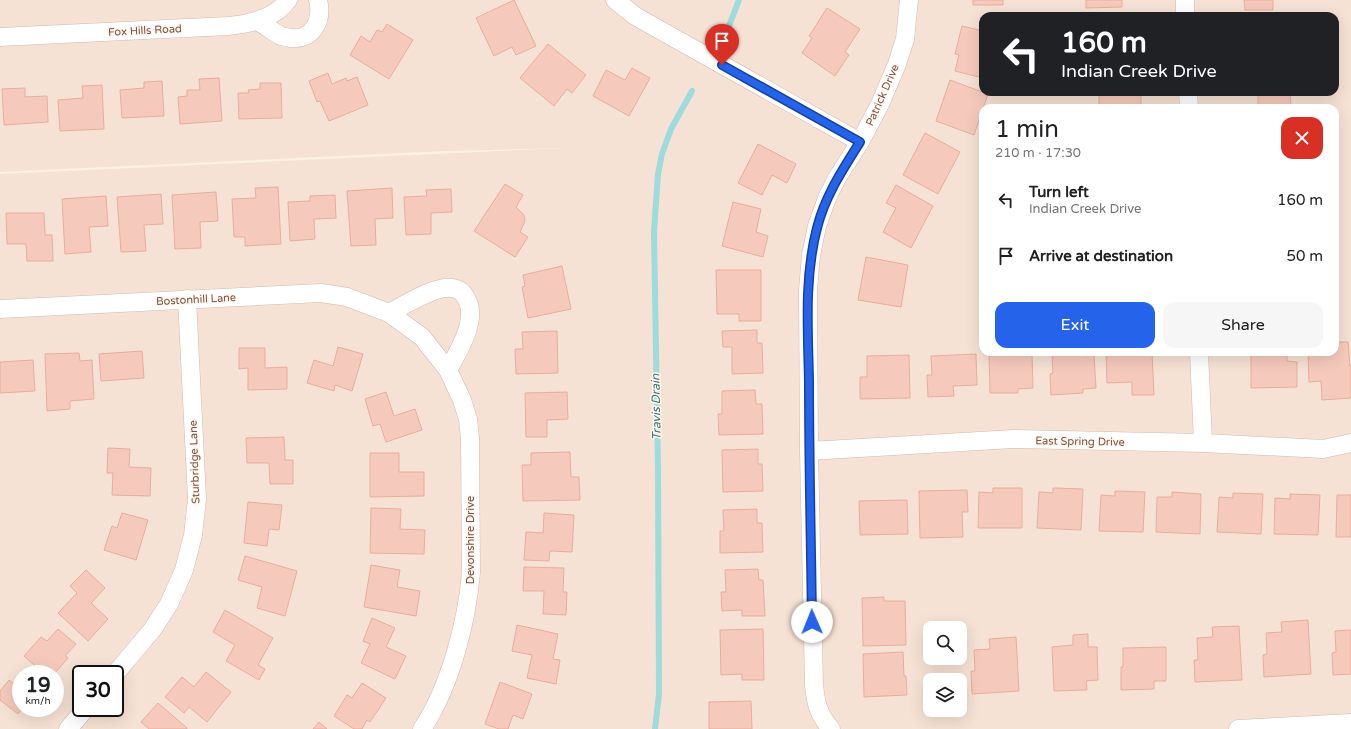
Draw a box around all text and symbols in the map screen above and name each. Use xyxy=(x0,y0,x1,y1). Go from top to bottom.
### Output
street label: Fox Hills Road xyxy=(108,22,182,39)
pin xyxy=(705,24,739,65)
text: 160 m xyxy=(1061,26,1147,60)
icon: left xyxy=(995,28,1047,80)
icon: arrive xyxy=(711,30,733,52)
text: Indian Creek Drive xyxy=(1061,60,1217,82)
street label: Patrick Drive xyxy=(863,62,902,128)
text: 1 min xyxy=(995,115,1059,144)
button: close xyxy=(1281,117,1323,159)
text: 210 m · 17:30 xyxy=(995,145,1081,161)
text: Turn left xyxy=(1029,183,1089,201)
icon: left xyxy=(995,189,1017,211)
text: 160 m xyxy=(1277,191,1323,209)
text: Indian Creek Drive xyxy=(1029,201,1141,217)
icon: arrive xyxy=(995,245,1017,267)
text: Arrive at destination xyxy=(1029,247,1173,265)
text: 50 m xyxy=(1286,247,1323,265)
street label: Bostonhill Lane xyxy=(156,291,236,308)
button: Exit xyxy=(995,302,1155,348)
button: Share xyxy=(1163,302,1323,348)
water label: Travis Drain xyxy=(648,373,664,440)
street label: Sturbridge Lane xyxy=(187,420,202,504)
street label: East Spring Drive xyxy=(1035,434,1125,449)
street label: Devonshire Drive xyxy=(464,496,477,584)
position arrow xyxy=(791,601,833,643)
map controls xyxy=(923,621,967,717)
button: search xyxy=(923,621,967,665)
speed limit sign: 30 xyxy=(72,665,124,717)
button: layers xyxy=(923,673,967,717)
text: 19 xyxy=(25,674,51,698)
text: km/h xyxy=(25,695,51,707)

